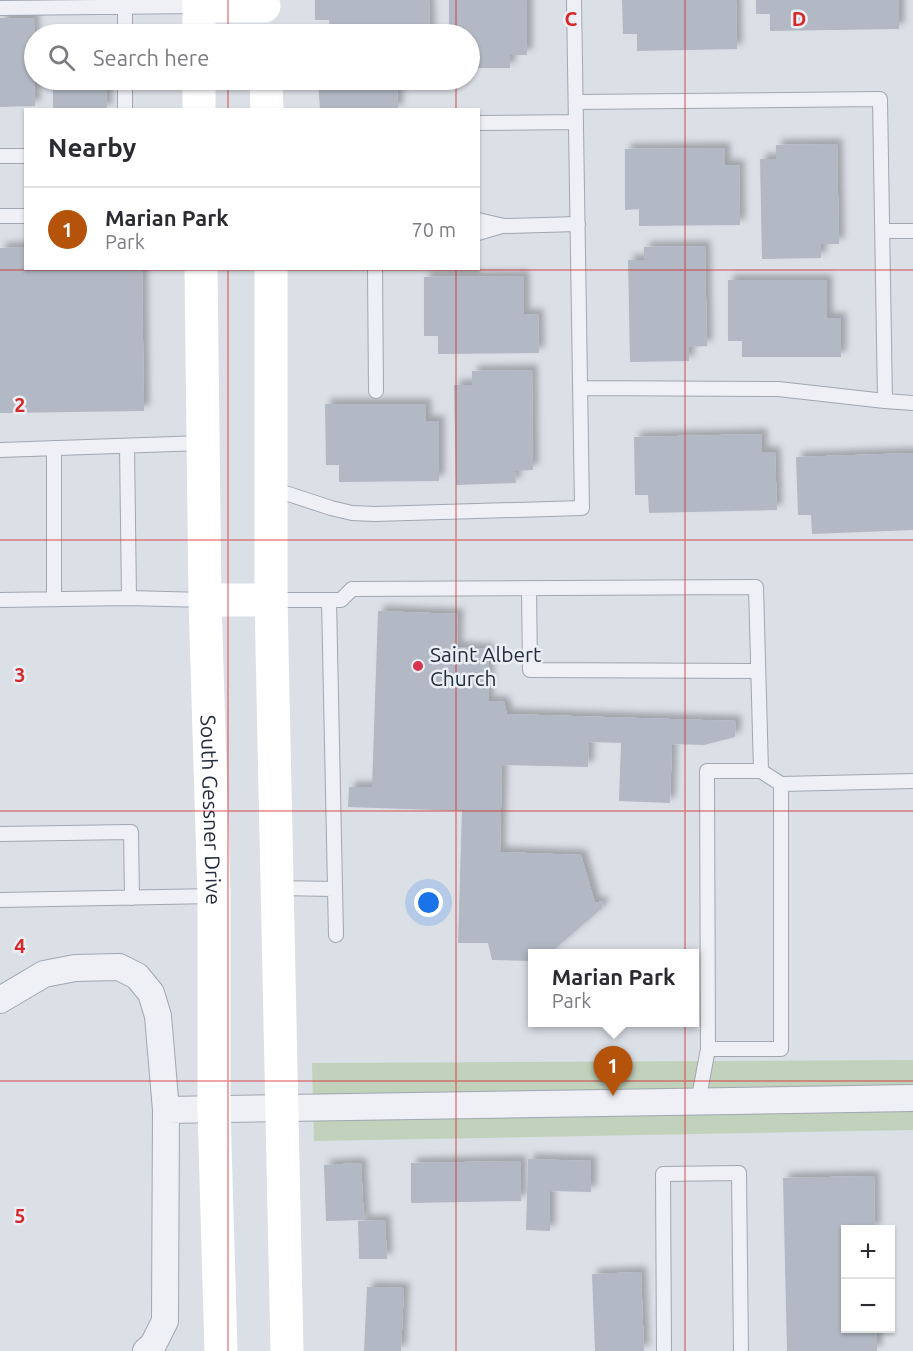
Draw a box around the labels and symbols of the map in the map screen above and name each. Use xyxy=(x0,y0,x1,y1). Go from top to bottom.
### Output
text: C xyxy=(565,7,578,30)
text: D xyxy=(792,7,806,30)
text: 2 xyxy=(14,393,26,416)
place label: Saint Albert Church xyxy=(430,642,541,690)
marker: Saint Albert Church xyxy=(411,659,425,673)
text: 3 xyxy=(14,663,26,686)
street label: South Gessner Drive xyxy=(196,714,226,905)
your location xyxy=(414,888,443,917)
text: 4 xyxy=(14,934,26,957)
pin: 1 xyxy=(594,1046,632,1096)
text: 5 xyxy=(14,1204,26,1227)

